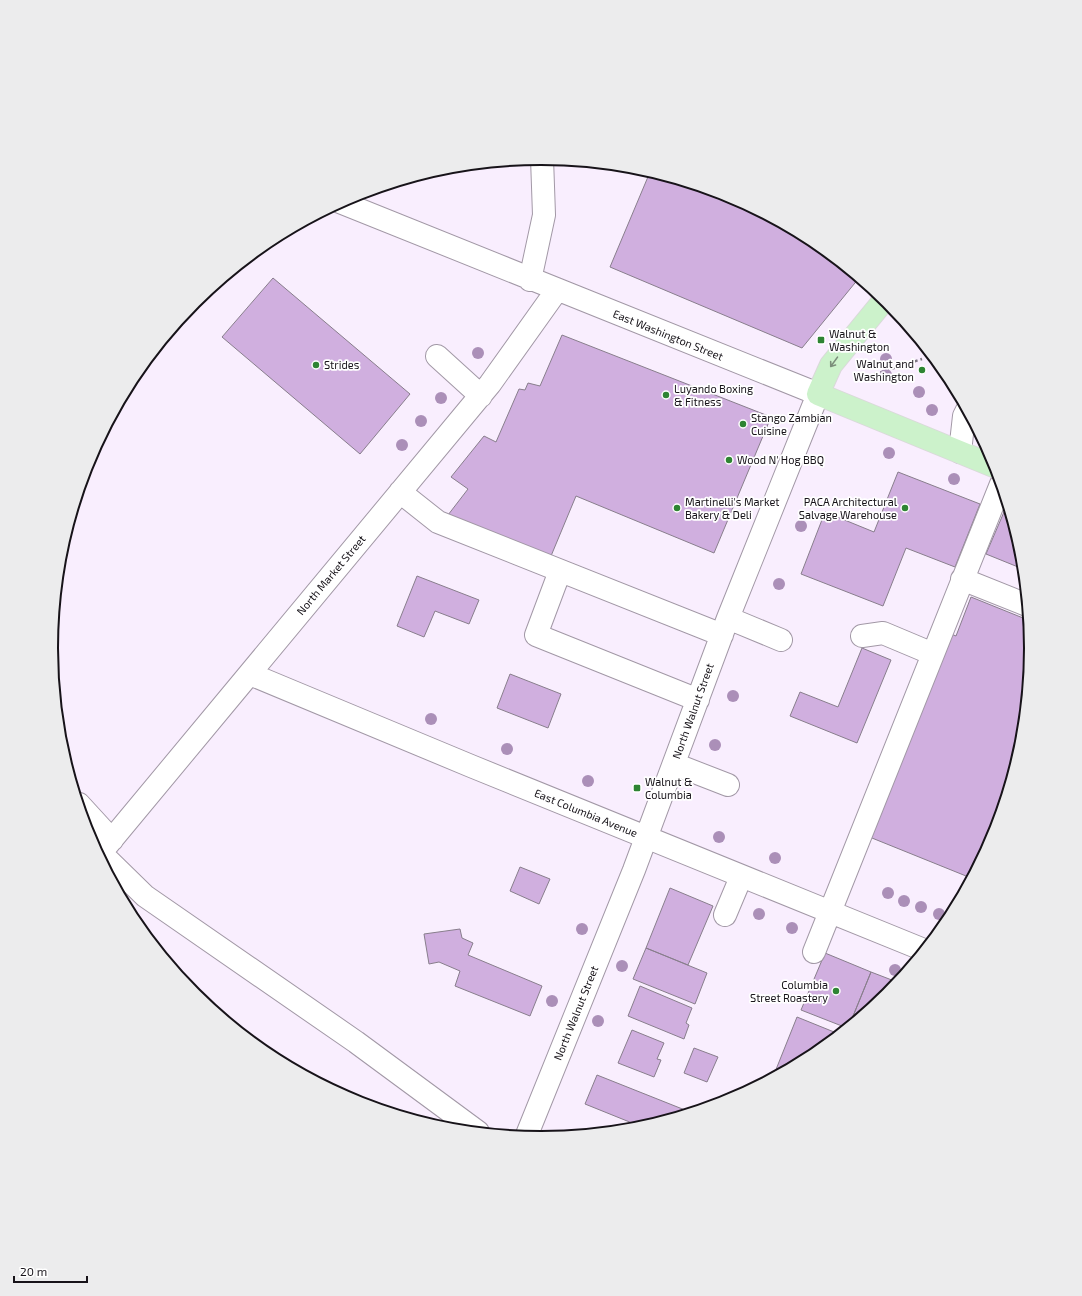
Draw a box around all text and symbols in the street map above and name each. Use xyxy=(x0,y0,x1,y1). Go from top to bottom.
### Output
street label: East Washington Street xyxy=(611,306,725,363)
place label: Walnut & Washington xyxy=(829,327,889,353)
marker: Walnut & Washington xyxy=(816,335,826,345)
one-way arrow xyxy=(830,357,838,368)
place label: Walnut and Washington xyxy=(854,357,914,383)
place label: Strides xyxy=(324,358,360,371)
marker: Strides xyxy=(311,360,321,370)
marker: Walnut and Washington xyxy=(917,365,927,375)
place label: Luyando Boxing & Fitness xyxy=(674,382,753,408)
marker: Luyando Boxing & Fitness xyxy=(661,390,671,400)
place label: Stango Zambian Cuisine xyxy=(751,411,832,437)
marker: Stango Zambian Cuisine xyxy=(738,419,748,429)
place label: Wood N' Hog BBQ xyxy=(737,453,824,467)
marker: Wood N' Hog BBQ xyxy=(724,455,734,465)
place label: Martinelli's Market Bakery & Deli xyxy=(685,495,780,521)
place label: PACA Architectural Salvage Warehouse xyxy=(799,495,898,521)
marker: Martinelli's Market Bakery & Deli xyxy=(672,503,682,513)
marker: PACA Architectural Salvage Warehouse xyxy=(900,503,910,513)
street label: North Market Street xyxy=(293,532,368,617)
street label: North Walnut Street xyxy=(669,661,716,760)
place label: Walnut & Columbia xyxy=(645,775,692,801)
marker: Walnut & Columbia xyxy=(632,783,642,793)
street label: East Columbia Avenue xyxy=(533,786,640,839)
street label: North Walnut Street xyxy=(551,964,600,1062)
place label: Columbia Street Roastery xyxy=(750,978,828,1004)
marker: Columbia Street Roastery xyxy=(831,986,841,996)
scale bar xyxy=(14,1258,87,1284)
text: 20 m xyxy=(20,1264,47,1278)

